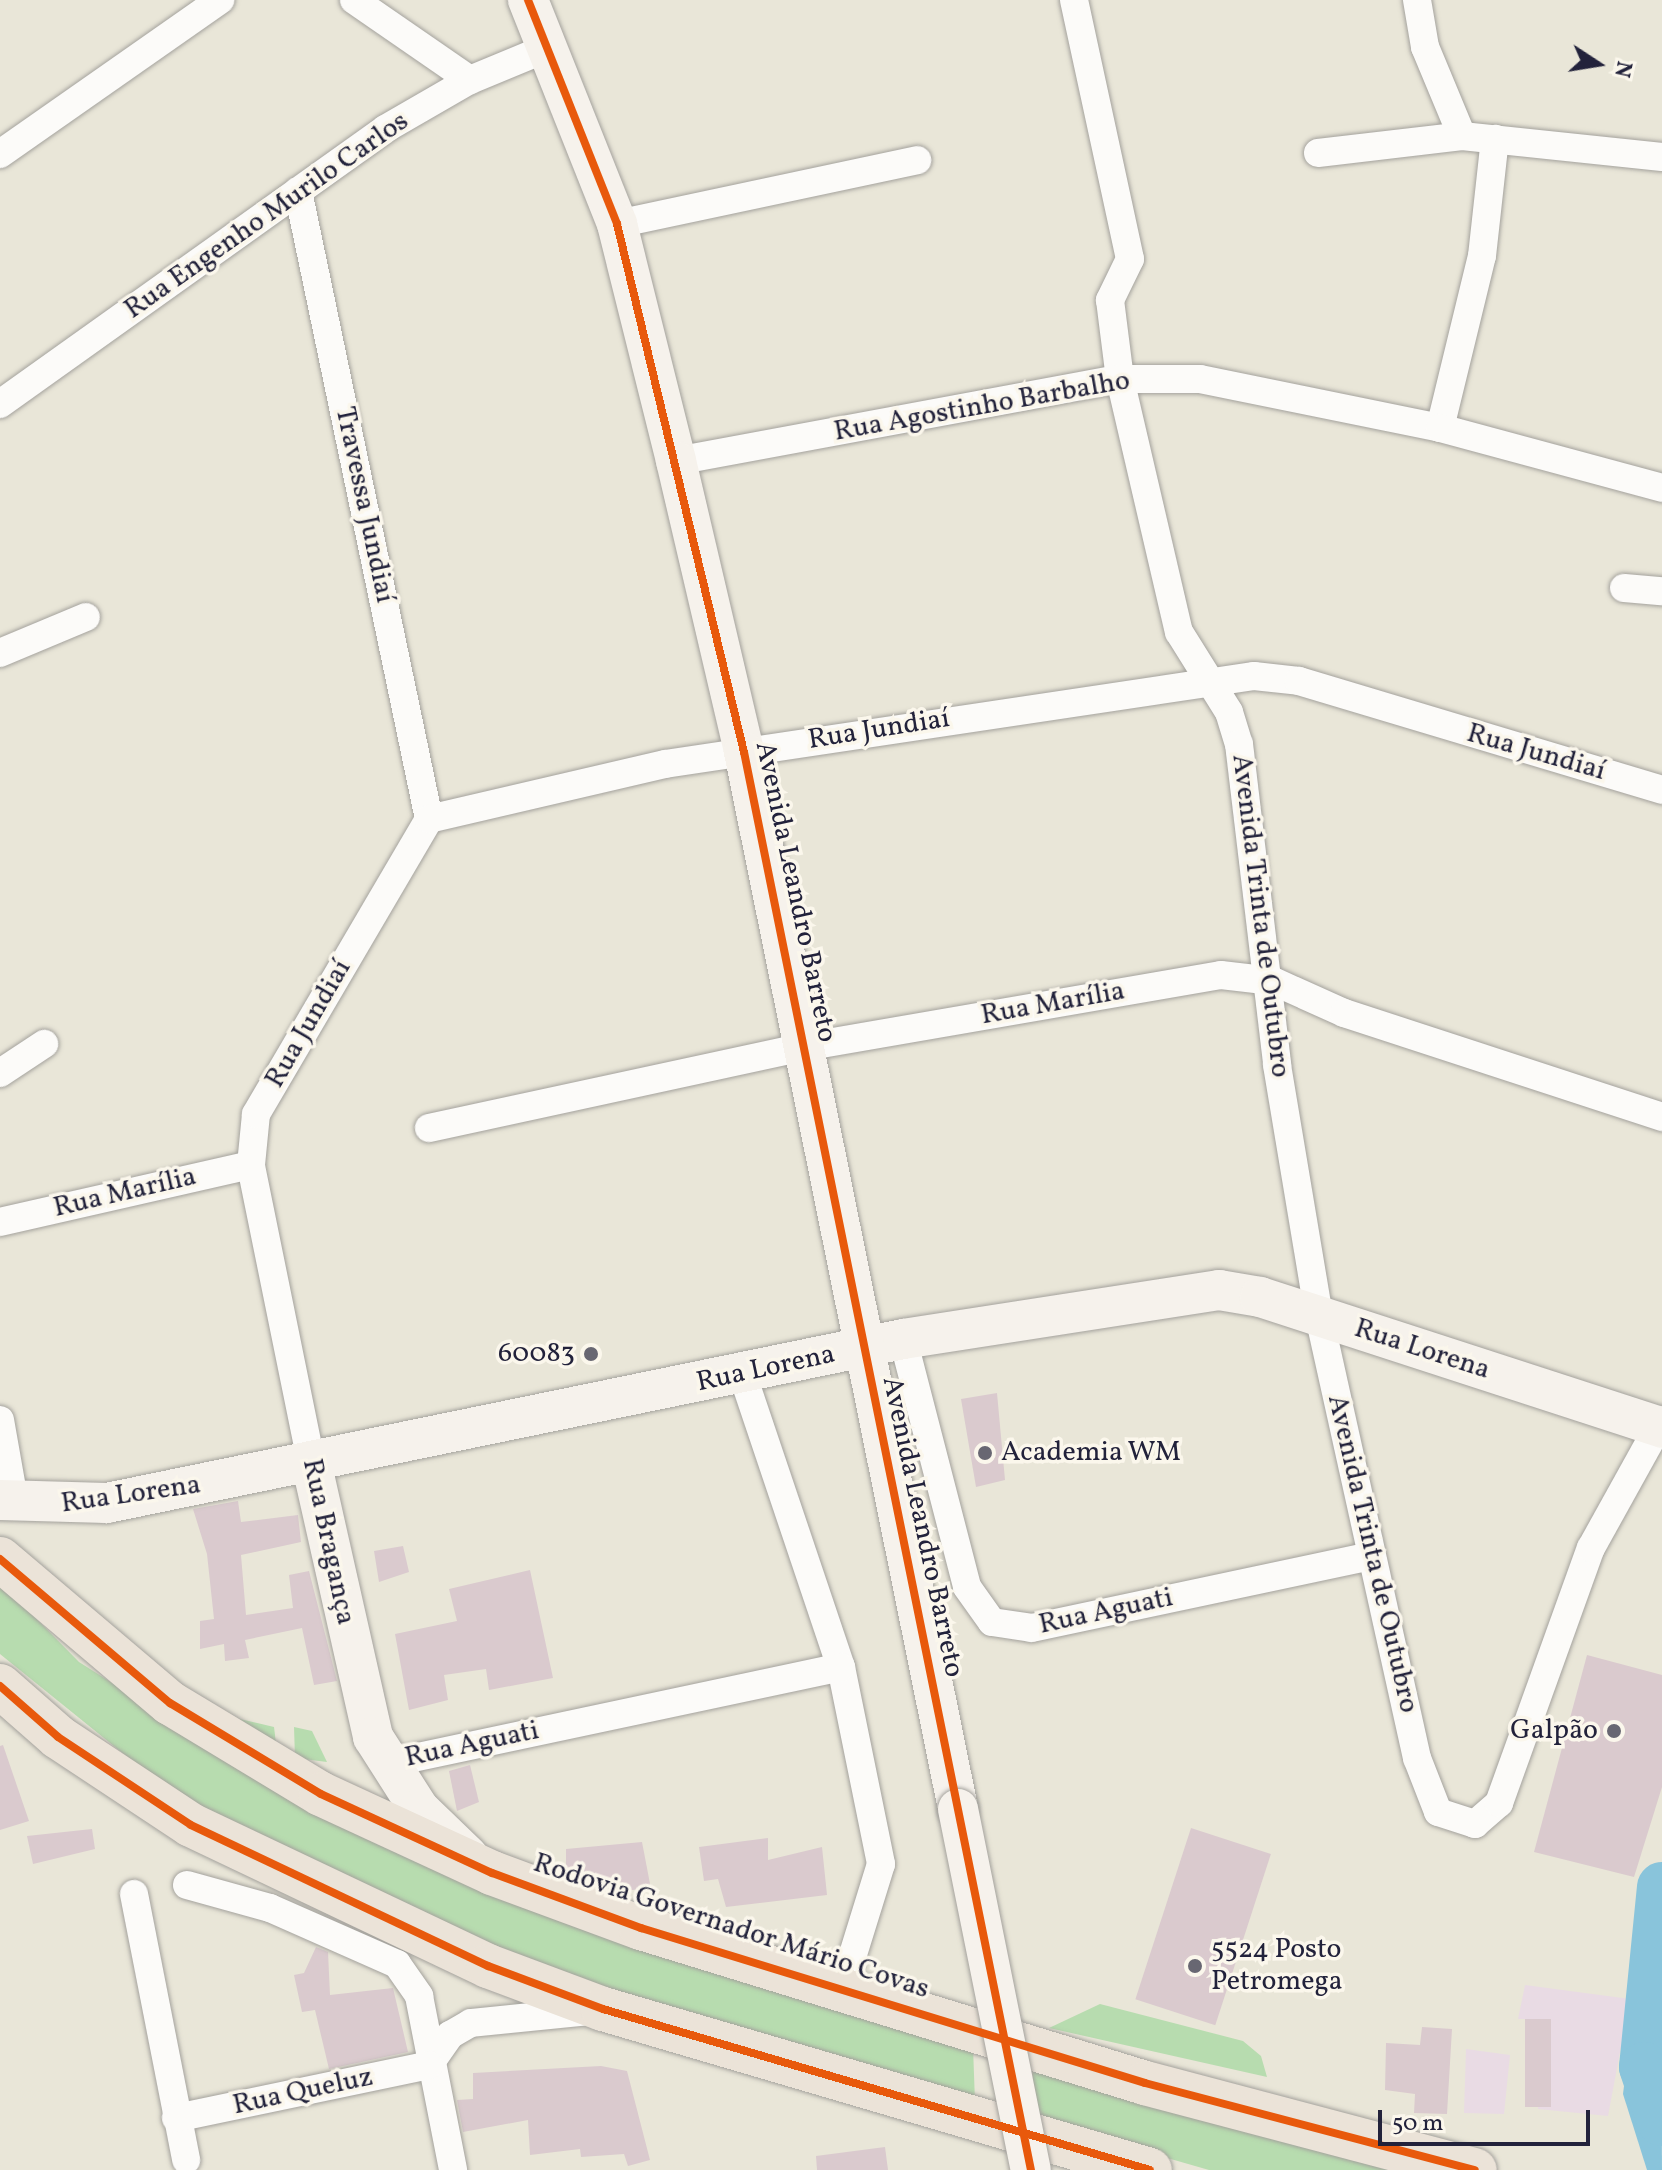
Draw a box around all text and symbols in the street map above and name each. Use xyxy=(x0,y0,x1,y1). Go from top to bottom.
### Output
north arrow xyxy=(1558,24,1638,104)
text: N xyxy=(1605,58,1639,80)
street label: Rua Engenho Murilo Carlos xyxy=(118,105,416,327)
street label: Rua Agostinho Barbalho xyxy=(831,364,1133,450)
street label: Travessa Jundiaí xyxy=(327,404,401,606)
street label: Rua Jundiaí xyxy=(806,702,952,758)
street label: Rua Jundiaí xyxy=(1463,717,1609,789)
street label: Avenida Leandro Barreto xyxy=(747,739,843,1045)
street label: Avenida Trinta de Outubro xyxy=(1223,752,1297,1080)
street label: Rua Jundiaí xyxy=(259,954,359,1094)
street label: Rua Marília xyxy=(978,975,1128,1033)
street label: Rua Marília xyxy=(50,1160,200,1226)
street label: Rua Lorena xyxy=(1350,1312,1494,1388)
place label: 60083 xyxy=(498,1337,575,1371)
street label: Rua Lorena xyxy=(694,1338,838,1400)
marker: 60083 xyxy=(582,1345,600,1363)
street label: Avenida Leandro Barreto xyxy=(874,1374,970,1680)
street label: Avenida Trinta de Outubro xyxy=(1319,1391,1425,1717)
place label: Academia WM xyxy=(1001,1436,1182,1470)
marker: Academia WM xyxy=(976,1444,994,1462)
street label: Rua Bragança xyxy=(294,1456,362,1628)
street label: Rua Lorena xyxy=(59,1469,203,1521)
street label: Rua Aguati xyxy=(1036,1581,1176,1643)
street label: Rua Aguati xyxy=(402,1714,542,1776)
place label: Galpão xyxy=(1510,1714,1598,1748)
marker: Galpão xyxy=(1605,1722,1623,1740)
street label: Rodovia Governador Mário Covas xyxy=(529,1847,933,2007)
place label: 5524 Posto Petromega xyxy=(1211,1933,1343,1999)
marker: 5524 Posto Petromega xyxy=(1186,1957,1204,1975)
street label: Rua Queluz xyxy=(230,2061,376,2123)
scale bar xyxy=(1382,2094,1594,2144)
text: 50 m xyxy=(1392,2107,1444,2141)

